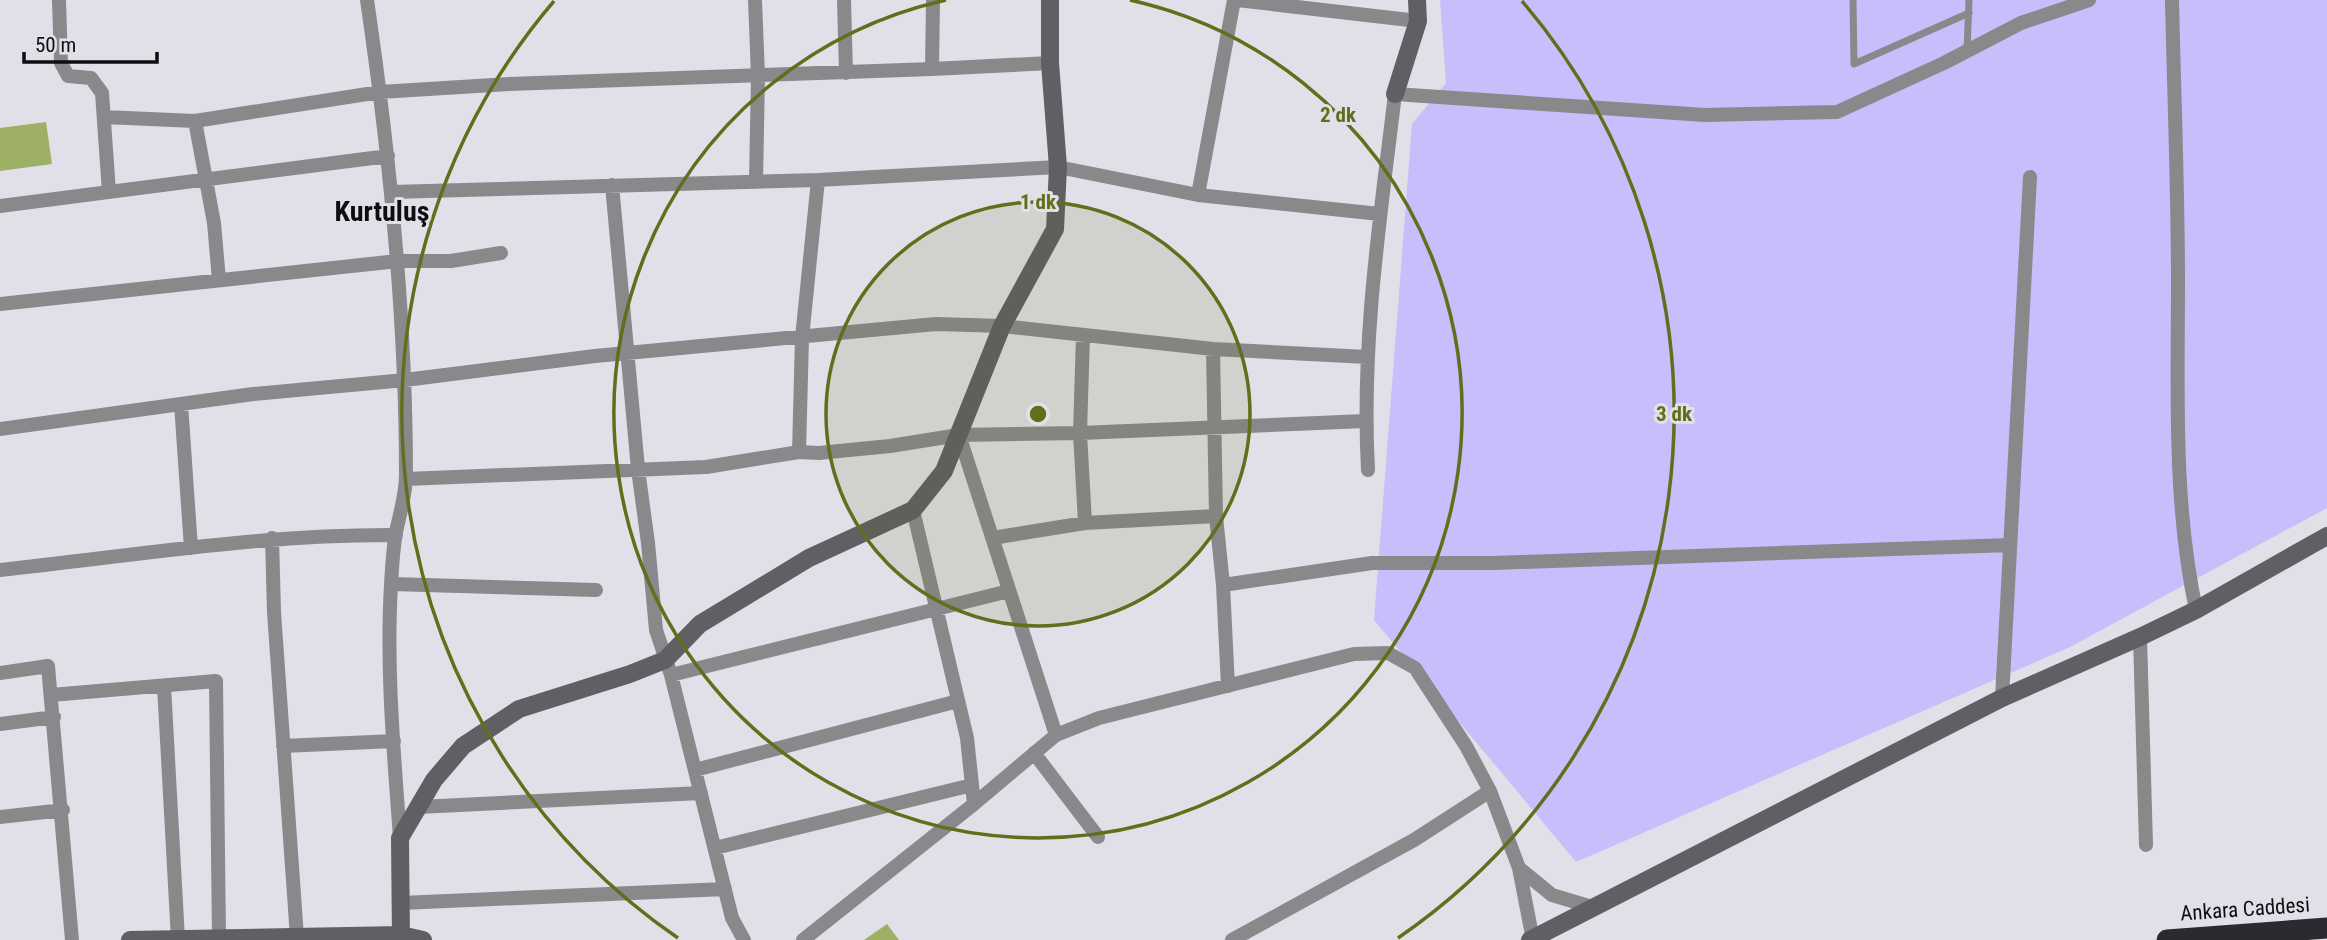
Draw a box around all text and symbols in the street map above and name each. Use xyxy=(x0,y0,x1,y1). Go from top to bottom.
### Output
scale bar xyxy=(24,21,158,65)
text: 50 m xyxy=(35,33,76,57)
text: 2 dk xyxy=(1320,103,1357,127)
text: 1 dk xyxy=(1020,190,1057,214)
district label: Kurtuluş xyxy=(335,195,429,228)
centre of rings xyxy=(1026,402,1050,426)
text: 3 dk xyxy=(1656,402,1693,426)
street label: Ankara Caddesi xyxy=(2179,893,2311,925)

